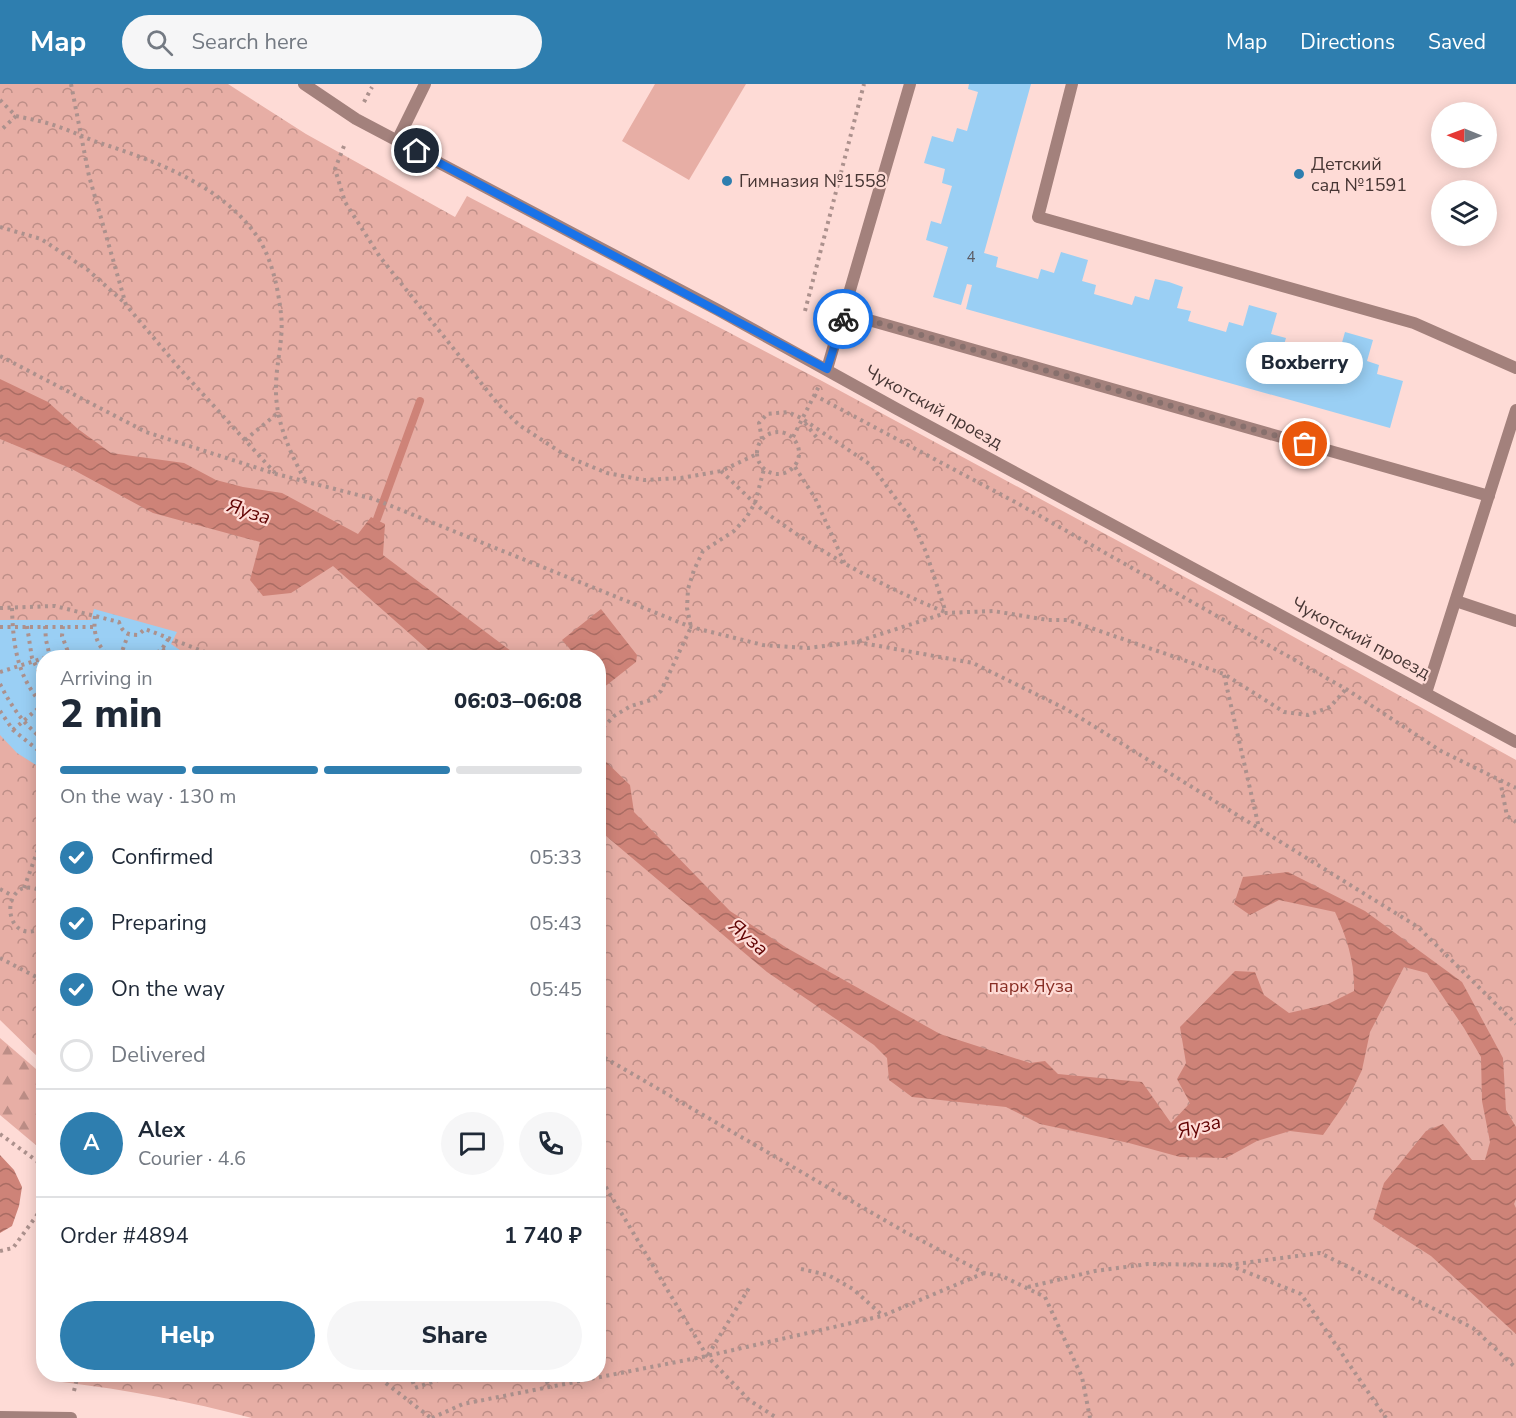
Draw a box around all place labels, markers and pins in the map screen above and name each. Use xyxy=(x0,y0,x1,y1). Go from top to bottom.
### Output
pin xyxy=(391,125,442,176)
place label: Детский сад №1591 xyxy=(1311,152,1407,197)
marker: Детский сад №1591 xyxy=(1292,167,1306,181)
place label: Гимназия №1558 xyxy=(739,169,886,193)
marker: Гимназия №1558 xyxy=(720,174,734,188)
callout: Boxberry xyxy=(1246,342,1364,384)
pin xyxy=(1279,418,1330,469)

